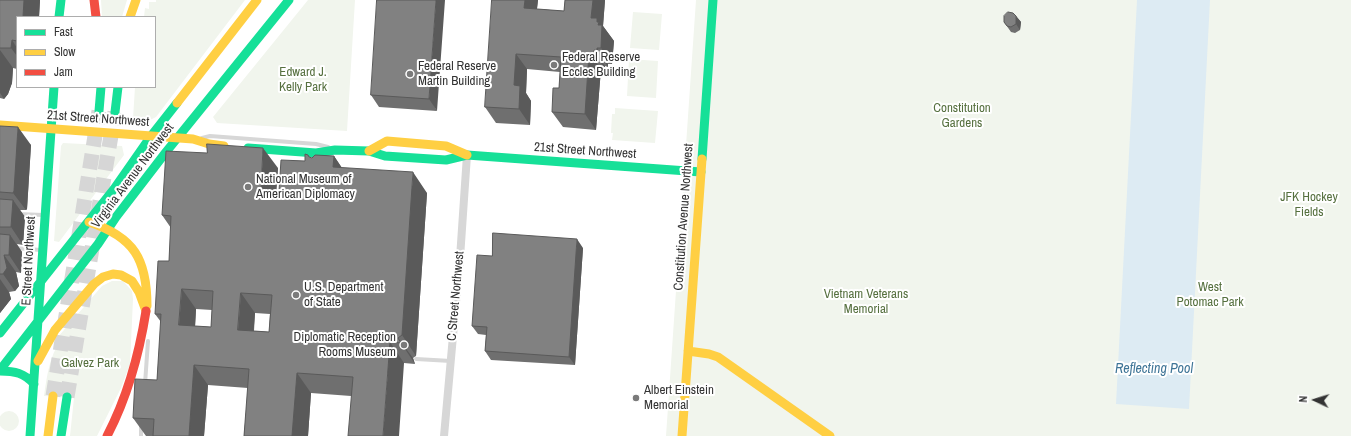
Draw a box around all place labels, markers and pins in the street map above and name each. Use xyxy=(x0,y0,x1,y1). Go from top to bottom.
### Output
place label: Federal Reserve Eccles Building xyxy=(562,50,640,81)
place label: Federal Reserve Martin Building xyxy=(418,59,496,90)
marker: Federal Reserve Eccles Building xyxy=(549,60,559,70)
marker: Federal Reserve Martin Building xyxy=(405,69,415,79)
place label: National Museum of American Diplomacy xyxy=(256,172,355,203)
marker: National Museum of American Diplomacy xyxy=(243,182,253,192)
place label: U.S. Department of State xyxy=(304,280,383,311)
marker: U.S. Department of State xyxy=(291,290,301,300)
place label: Diplomatic Reception Rooms Museum xyxy=(293,330,396,361)
marker: Diplomatic Reception Rooms Museum xyxy=(399,340,409,350)
place label: Albert Einstein Memorial xyxy=(644,383,714,414)
marker: Albert Einstein Memorial xyxy=(631,393,641,403)

